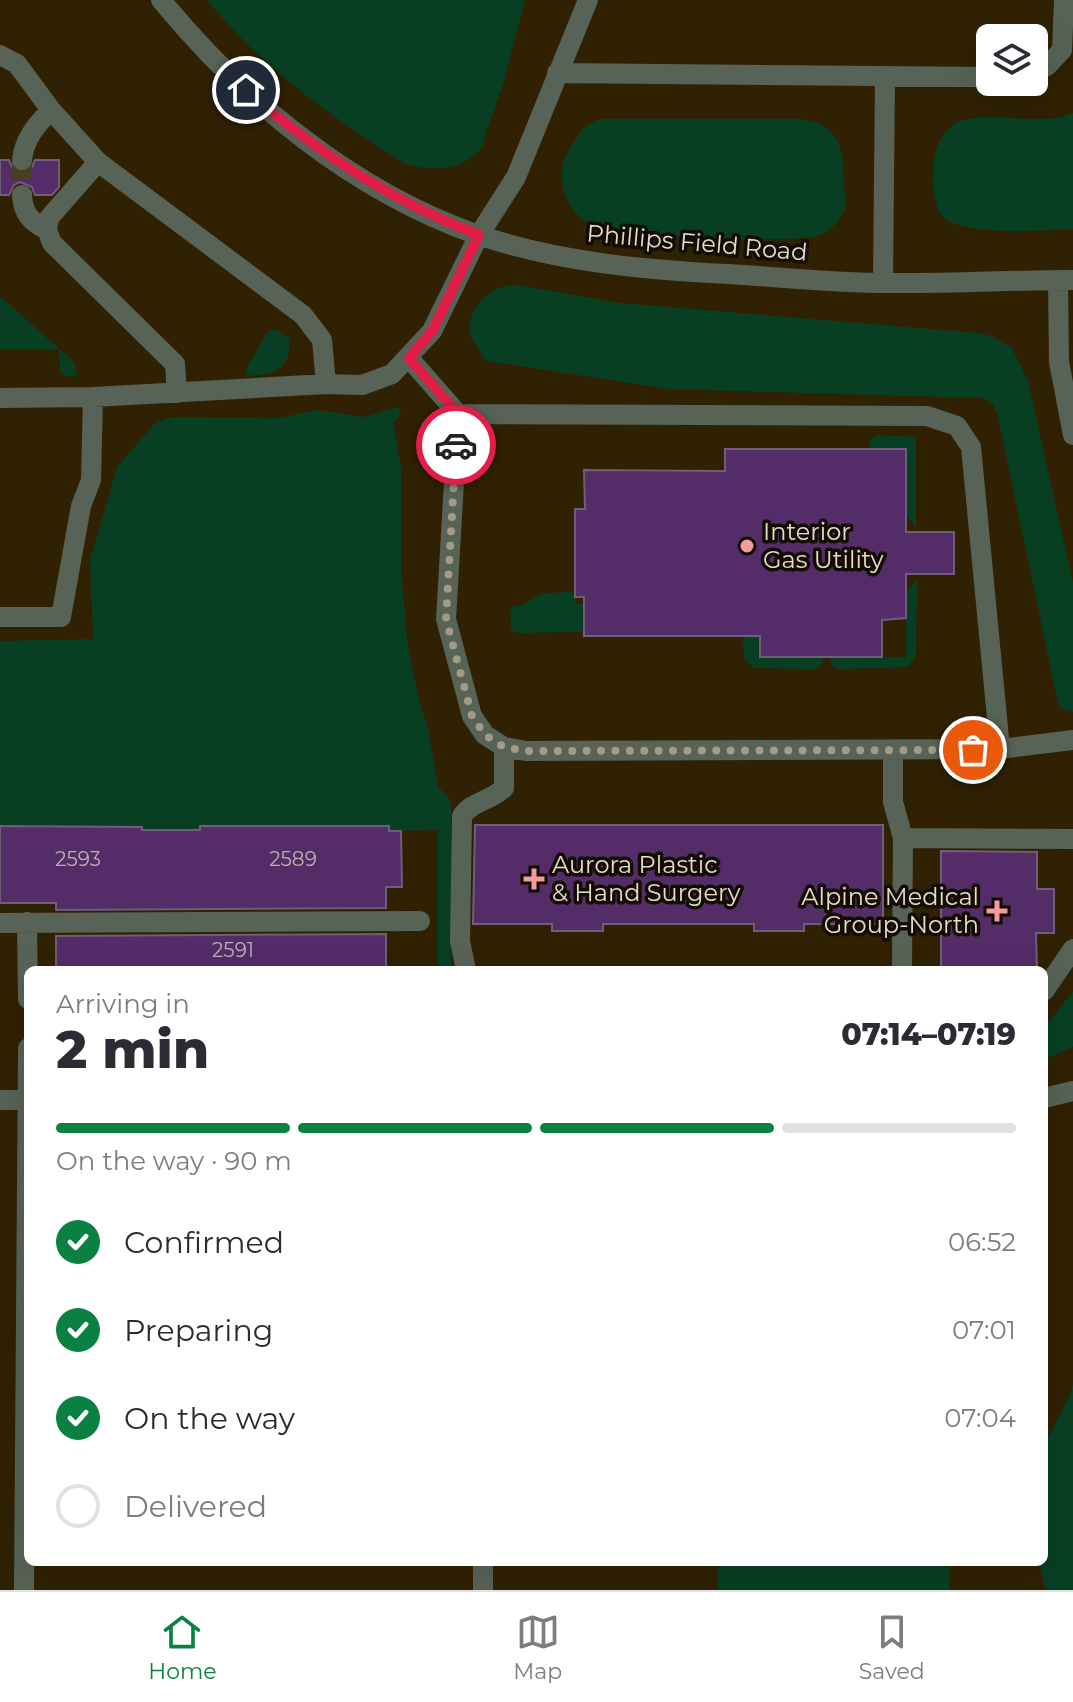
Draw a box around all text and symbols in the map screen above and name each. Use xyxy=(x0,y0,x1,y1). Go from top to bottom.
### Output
map controls xyxy=(976,24,1048,96)
button: layers xyxy=(976,24,1048,96)
pin xyxy=(212,56,280,124)
icon: home xyxy=(224,68,268,112)
street label: Phillips Field Road xyxy=(585,218,809,267)
courier xyxy=(416,405,496,485)
icon: car xyxy=(434,423,478,467)
place label: Interior Gas Utility xyxy=(763,517,884,574)
marker: Interior Gas Utility xyxy=(738,537,756,555)
pin xyxy=(939,716,1007,784)
icon: bag xyxy=(951,728,995,772)
house number: 2593 xyxy=(55,847,101,871)
house number: 2589 xyxy=(269,847,317,871)
place label: Aurora Plastic & Hand Surgery xyxy=(552,850,740,907)
marker: Aurora Plastic & Hand Surgery xyxy=(523,868,545,890)
place label: Alpine Medical Group-North xyxy=(801,882,979,939)
marker: Alpine Medical Group-North xyxy=(986,900,1008,922)
house number: 2591 xyxy=(212,938,254,962)
text: Arriving in xyxy=(56,988,190,1020)
text: 07:14–07:19 xyxy=(841,1016,1016,1053)
text: 2 min xyxy=(56,1018,209,1081)
text: On the way · 90 m xyxy=(56,1145,292,1177)
icon: check xyxy=(56,1220,100,1264)
text: Confirmed xyxy=(124,1224,284,1261)
text: 06:52 xyxy=(948,1226,1016,1258)
icon: check xyxy=(56,1308,100,1352)
text: Preparing xyxy=(124,1312,273,1349)
text: 07:01 xyxy=(952,1314,1016,1346)
icon: check xyxy=(56,1396,100,1440)
text: On the way xyxy=(124,1400,295,1437)
text: 07:04 xyxy=(944,1402,1016,1434)
text: Delivered xyxy=(124,1488,267,1525)
tab: Home xyxy=(148,1610,217,1685)
tab: Map xyxy=(513,1610,562,1685)
tab: Saved xyxy=(859,1610,925,1685)

